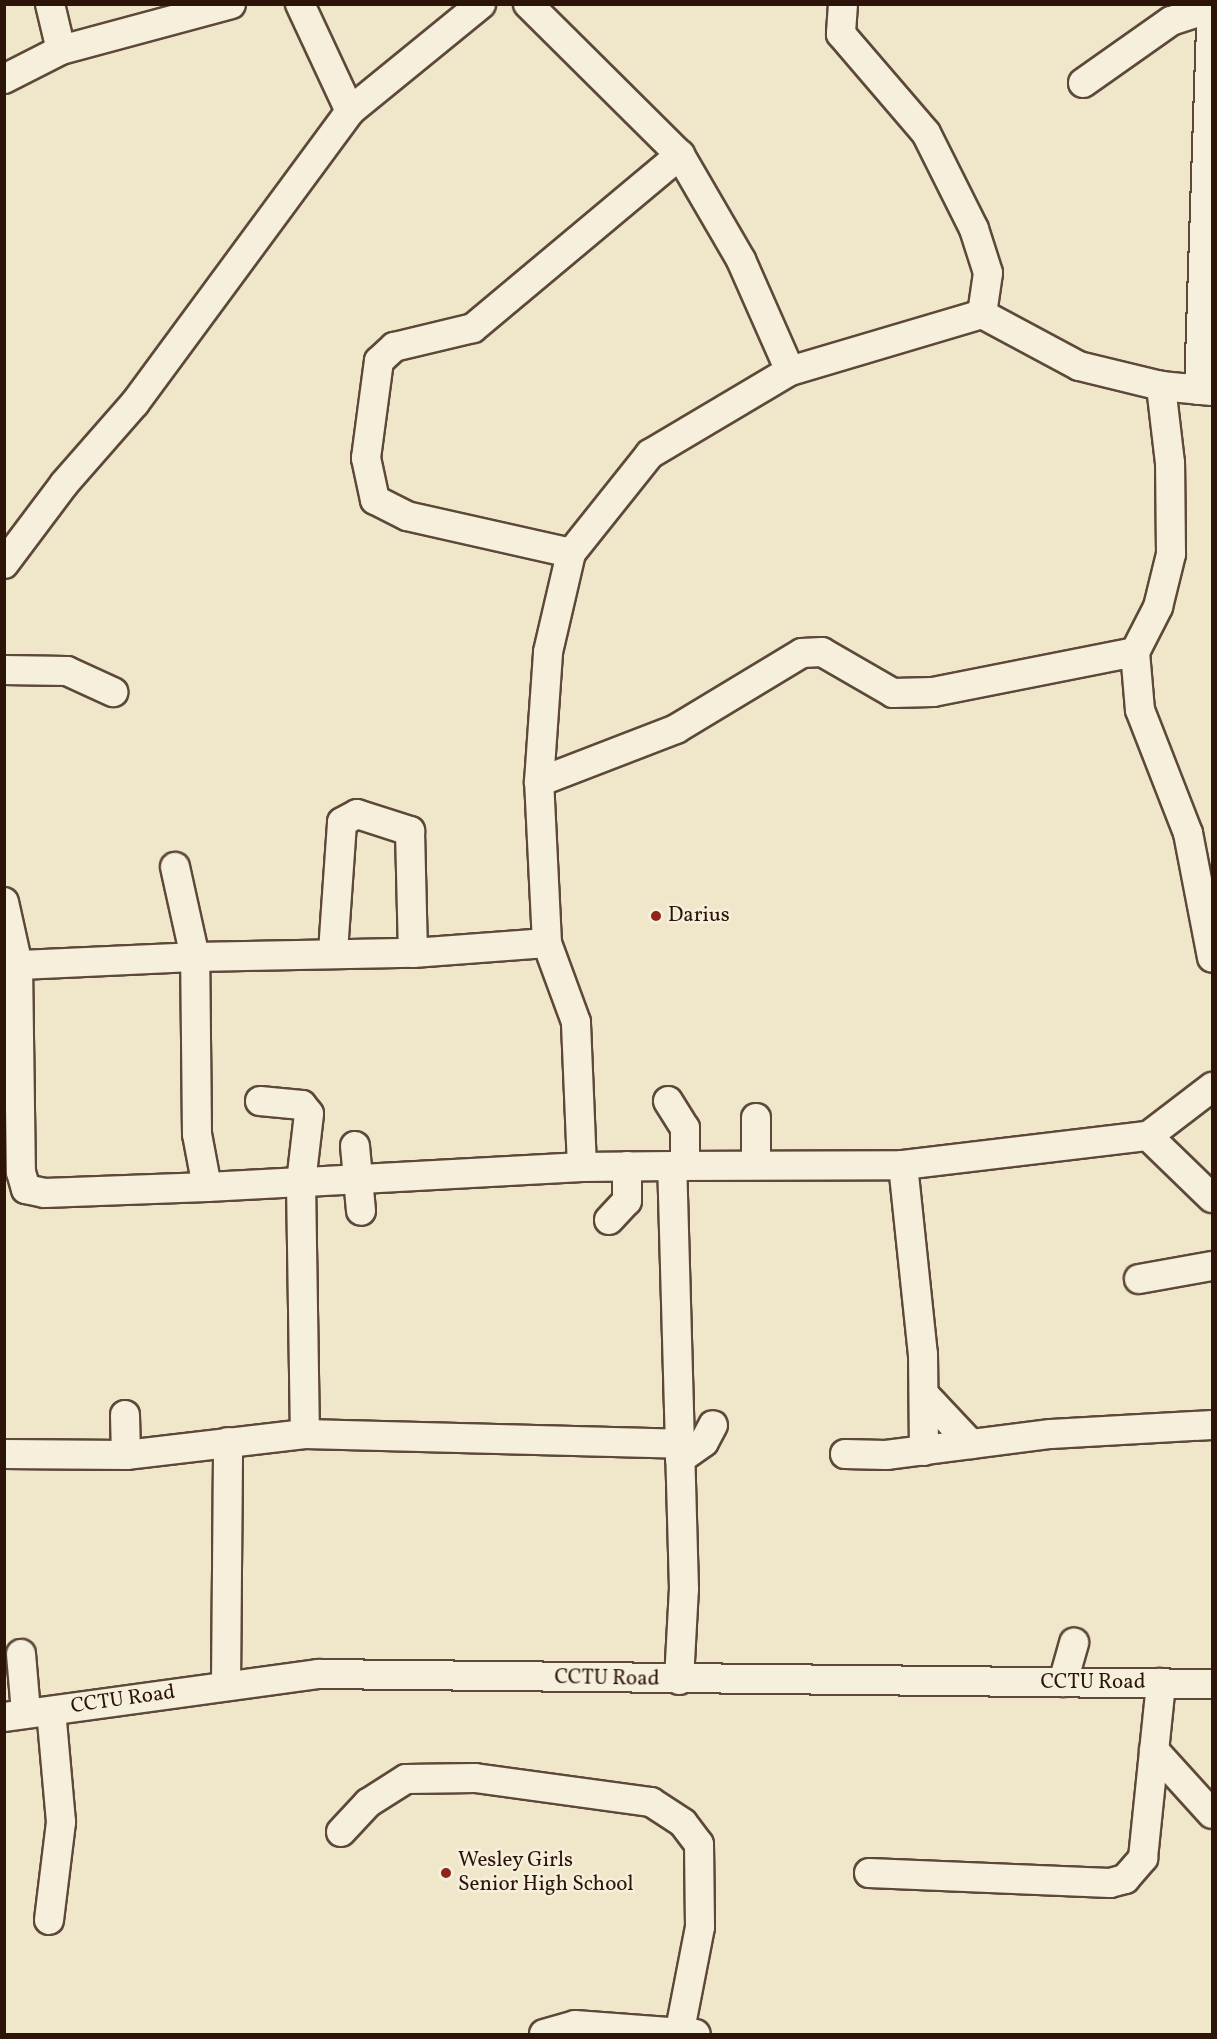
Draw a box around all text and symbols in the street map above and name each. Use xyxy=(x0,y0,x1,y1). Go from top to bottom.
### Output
place label: Darius xyxy=(668,903,730,929)
marker: Darius xyxy=(649,909,663,923)
street label: CCTU Road xyxy=(554,1665,660,1693)
street label: CCTU Road xyxy=(1040,1670,1146,1696)
street label: CCTU Road xyxy=(69,1680,177,1720)
place label: Wesley Girls Senior High School xyxy=(458,1848,634,1898)
marker: Wesley Girls Senior High School xyxy=(439,1866,453,1880)

